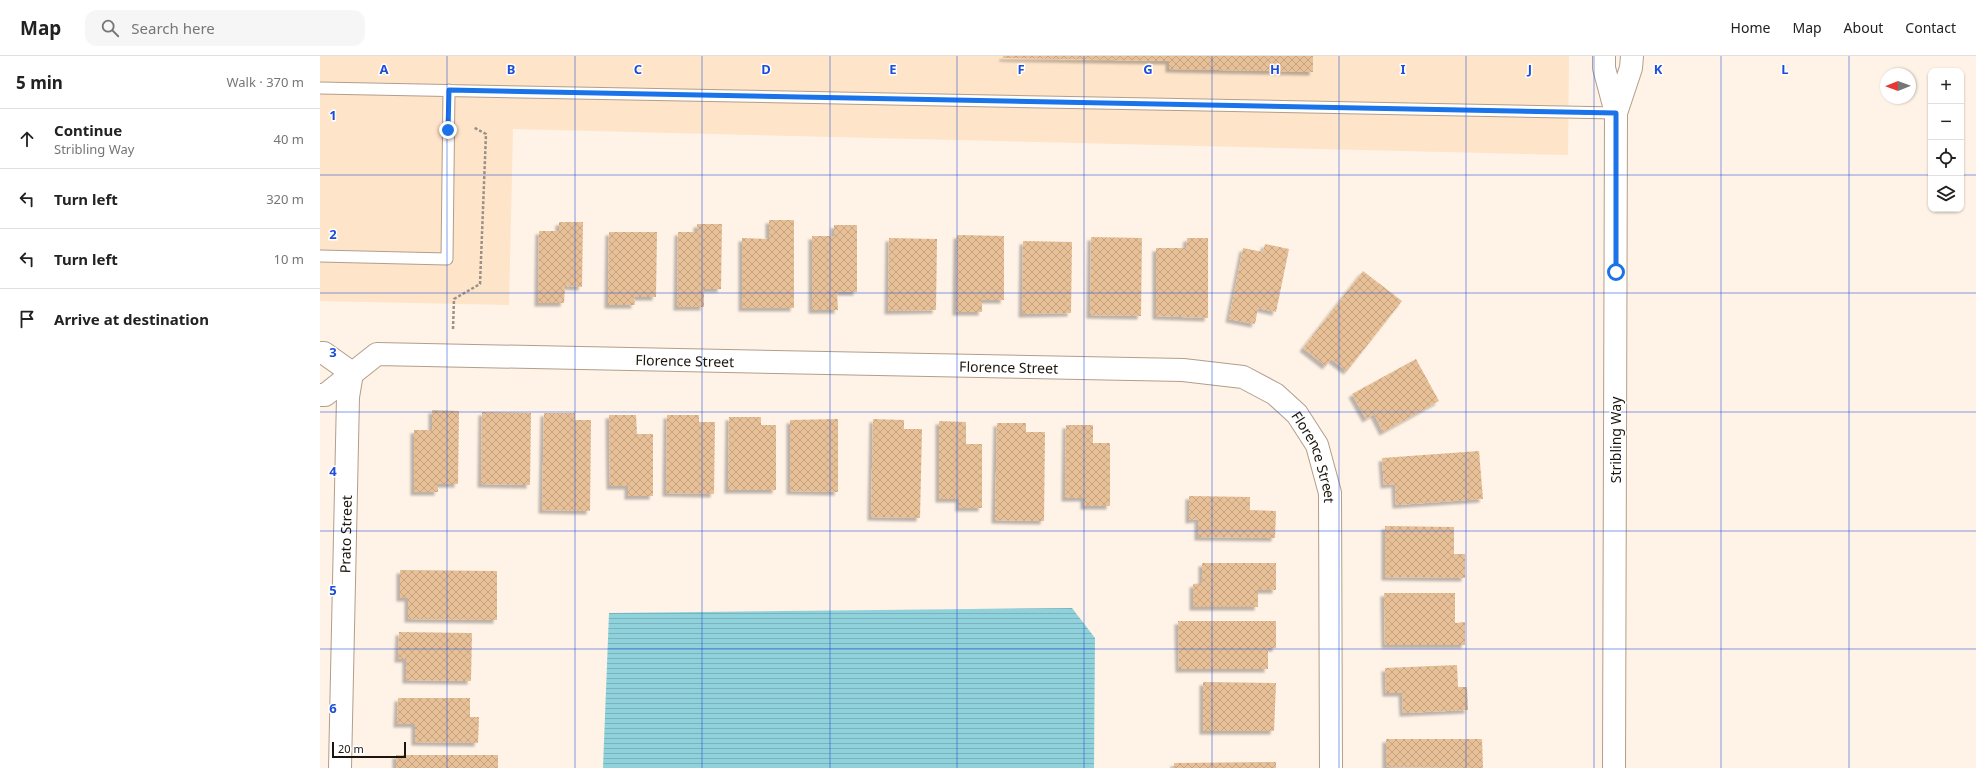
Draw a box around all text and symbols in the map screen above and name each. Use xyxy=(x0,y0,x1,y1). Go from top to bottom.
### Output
search box xyxy=(85,10,365,46)
text: Map xyxy=(20,15,61,41)
icon: search xyxy=(99,17,121,39)
text: Search here xyxy=(131,18,215,38)
text: Home xyxy=(1731,18,1770,37)
text: Map xyxy=(1792,18,1822,37)
text: About xyxy=(1844,18,1883,37)
text: Contact xyxy=(1905,18,1956,37)
text: A xyxy=(380,60,389,78)
text: B xyxy=(507,60,515,78)
text: C xyxy=(634,60,642,78)
text: D xyxy=(761,60,771,78)
text: E xyxy=(889,60,897,78)
text: F xyxy=(1017,60,1025,78)
text: G xyxy=(1143,60,1153,78)
text: H xyxy=(1270,60,1280,78)
text: I xyxy=(1400,60,1406,78)
text: J xyxy=(1527,60,1532,78)
text: K xyxy=(1654,60,1663,78)
text: L xyxy=(1781,60,1789,78)
north arrow xyxy=(1880,68,1916,104)
map controls xyxy=(1928,68,1964,212)
button: + xyxy=(1928,68,1964,104)
text: 5 min xyxy=(16,71,63,94)
text: Walk · 370 m xyxy=(226,73,304,91)
button: − xyxy=(1928,104,1964,140)
text: 1 xyxy=(329,106,337,124)
text: Continue xyxy=(54,120,122,140)
route end xyxy=(439,121,457,139)
icon: ahead xyxy=(16,128,38,150)
text: 40 m xyxy=(274,130,304,148)
text: Stribling Way xyxy=(54,140,134,158)
button: locate xyxy=(1928,140,1964,176)
button: layers xyxy=(1928,176,1964,212)
icon: left xyxy=(16,188,38,210)
text: Turn left xyxy=(54,189,118,209)
text: 320 m xyxy=(266,190,304,208)
text: 2 xyxy=(329,225,337,243)
icon: left xyxy=(16,248,38,270)
text: Turn left xyxy=(54,249,118,269)
text: 10 m xyxy=(274,250,304,268)
route start xyxy=(1607,263,1625,281)
icon: arrive xyxy=(16,308,38,330)
text: Arrive at destination xyxy=(54,309,209,329)
text: 3 xyxy=(329,343,337,361)
street label: Florence Street xyxy=(635,350,734,371)
street label: Florence Street xyxy=(959,356,1058,377)
street label: Stribling Way xyxy=(1606,396,1625,483)
street label: Florence Street xyxy=(1288,407,1340,503)
text: 4 xyxy=(329,462,337,480)
street label: Prato Street xyxy=(335,495,355,573)
text: 5 xyxy=(329,581,337,599)
text: 6 xyxy=(329,699,337,717)
scale bar xyxy=(332,740,406,759)
text: 20 m xyxy=(338,741,364,756)

